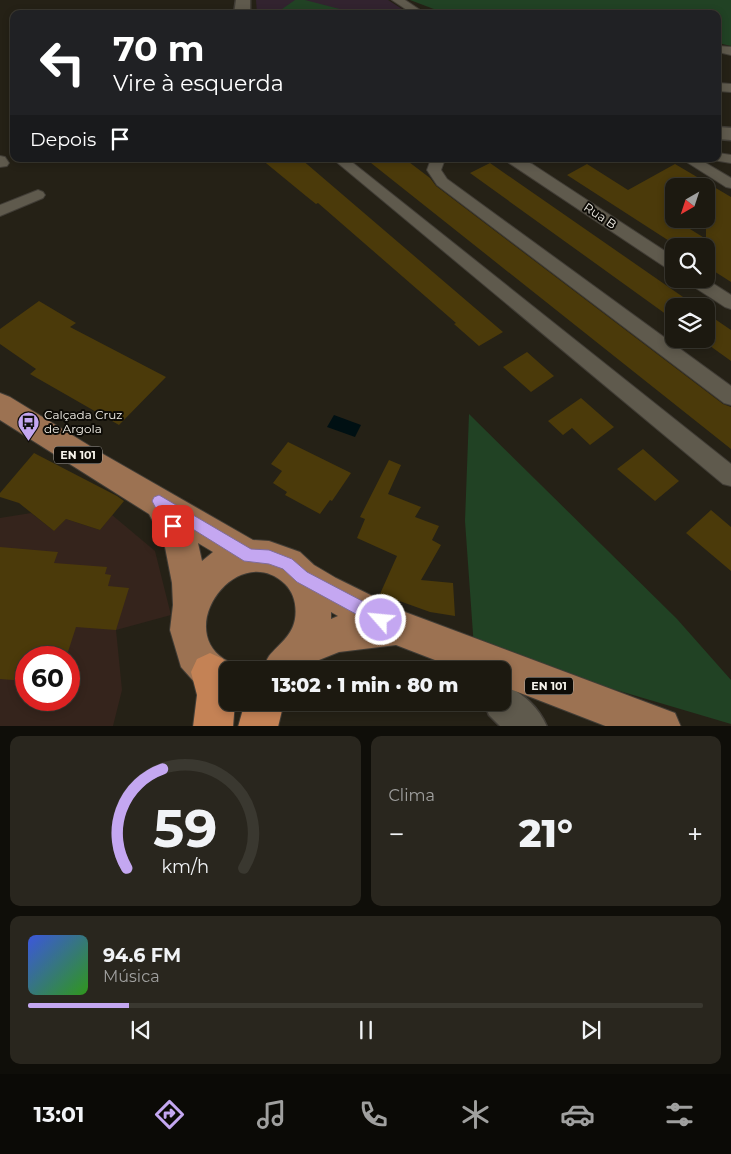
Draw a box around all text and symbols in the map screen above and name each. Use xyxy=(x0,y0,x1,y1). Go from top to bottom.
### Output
text: 70 m xyxy=(113,27,204,70)
icon: left xyxy=(30,30,95,95)
text: Vire à esquerda xyxy=(113,70,284,97)
icon: arrive xyxy=(106,125,134,153)
text: Depois xyxy=(30,128,96,151)
north arrow xyxy=(665,178,715,228)
map controls xyxy=(665,178,715,348)
street label: Rua B xyxy=(581,199,619,232)
button: search xyxy=(665,238,715,288)
button: layers xyxy=(665,298,715,348)
place label: Calçada Cruz de Argola xyxy=(44,407,122,436)
bus stop icon: Calçada Cruz de Argola xyxy=(16,410,40,441)
road number: EN 101 xyxy=(54,446,102,464)
pin xyxy=(152,505,194,547)
icon: arrive xyxy=(159,512,187,540)
position arrow xyxy=(354,593,406,645)
speed limit sign: 60 xyxy=(15,646,80,711)
text: 13:02 · 1 min · 80 m xyxy=(272,674,458,697)
road number: EN 101 xyxy=(525,678,573,694)
text: Clima xyxy=(389,786,435,805)
text: 59 xyxy=(153,797,217,860)
text: 21° xyxy=(519,810,573,857)
text: − xyxy=(389,817,405,851)
text: + xyxy=(687,817,703,851)
text: km/h xyxy=(161,856,209,877)
text: 94.6 FM xyxy=(103,944,181,967)
text: Música xyxy=(103,967,160,986)
icon: previous xyxy=(127,1016,155,1044)
icon: pause xyxy=(352,1016,380,1044)
icon: next xyxy=(577,1016,605,1044)
icon: directions xyxy=(152,1097,187,1132)
icon: music xyxy=(254,1097,289,1132)
icon: phone xyxy=(356,1097,391,1132)
icon: climate xyxy=(458,1097,493,1132)
icon: car xyxy=(560,1097,595,1132)
icon: filters xyxy=(662,1097,697,1132)
text: 13:01 xyxy=(34,1101,84,1128)

